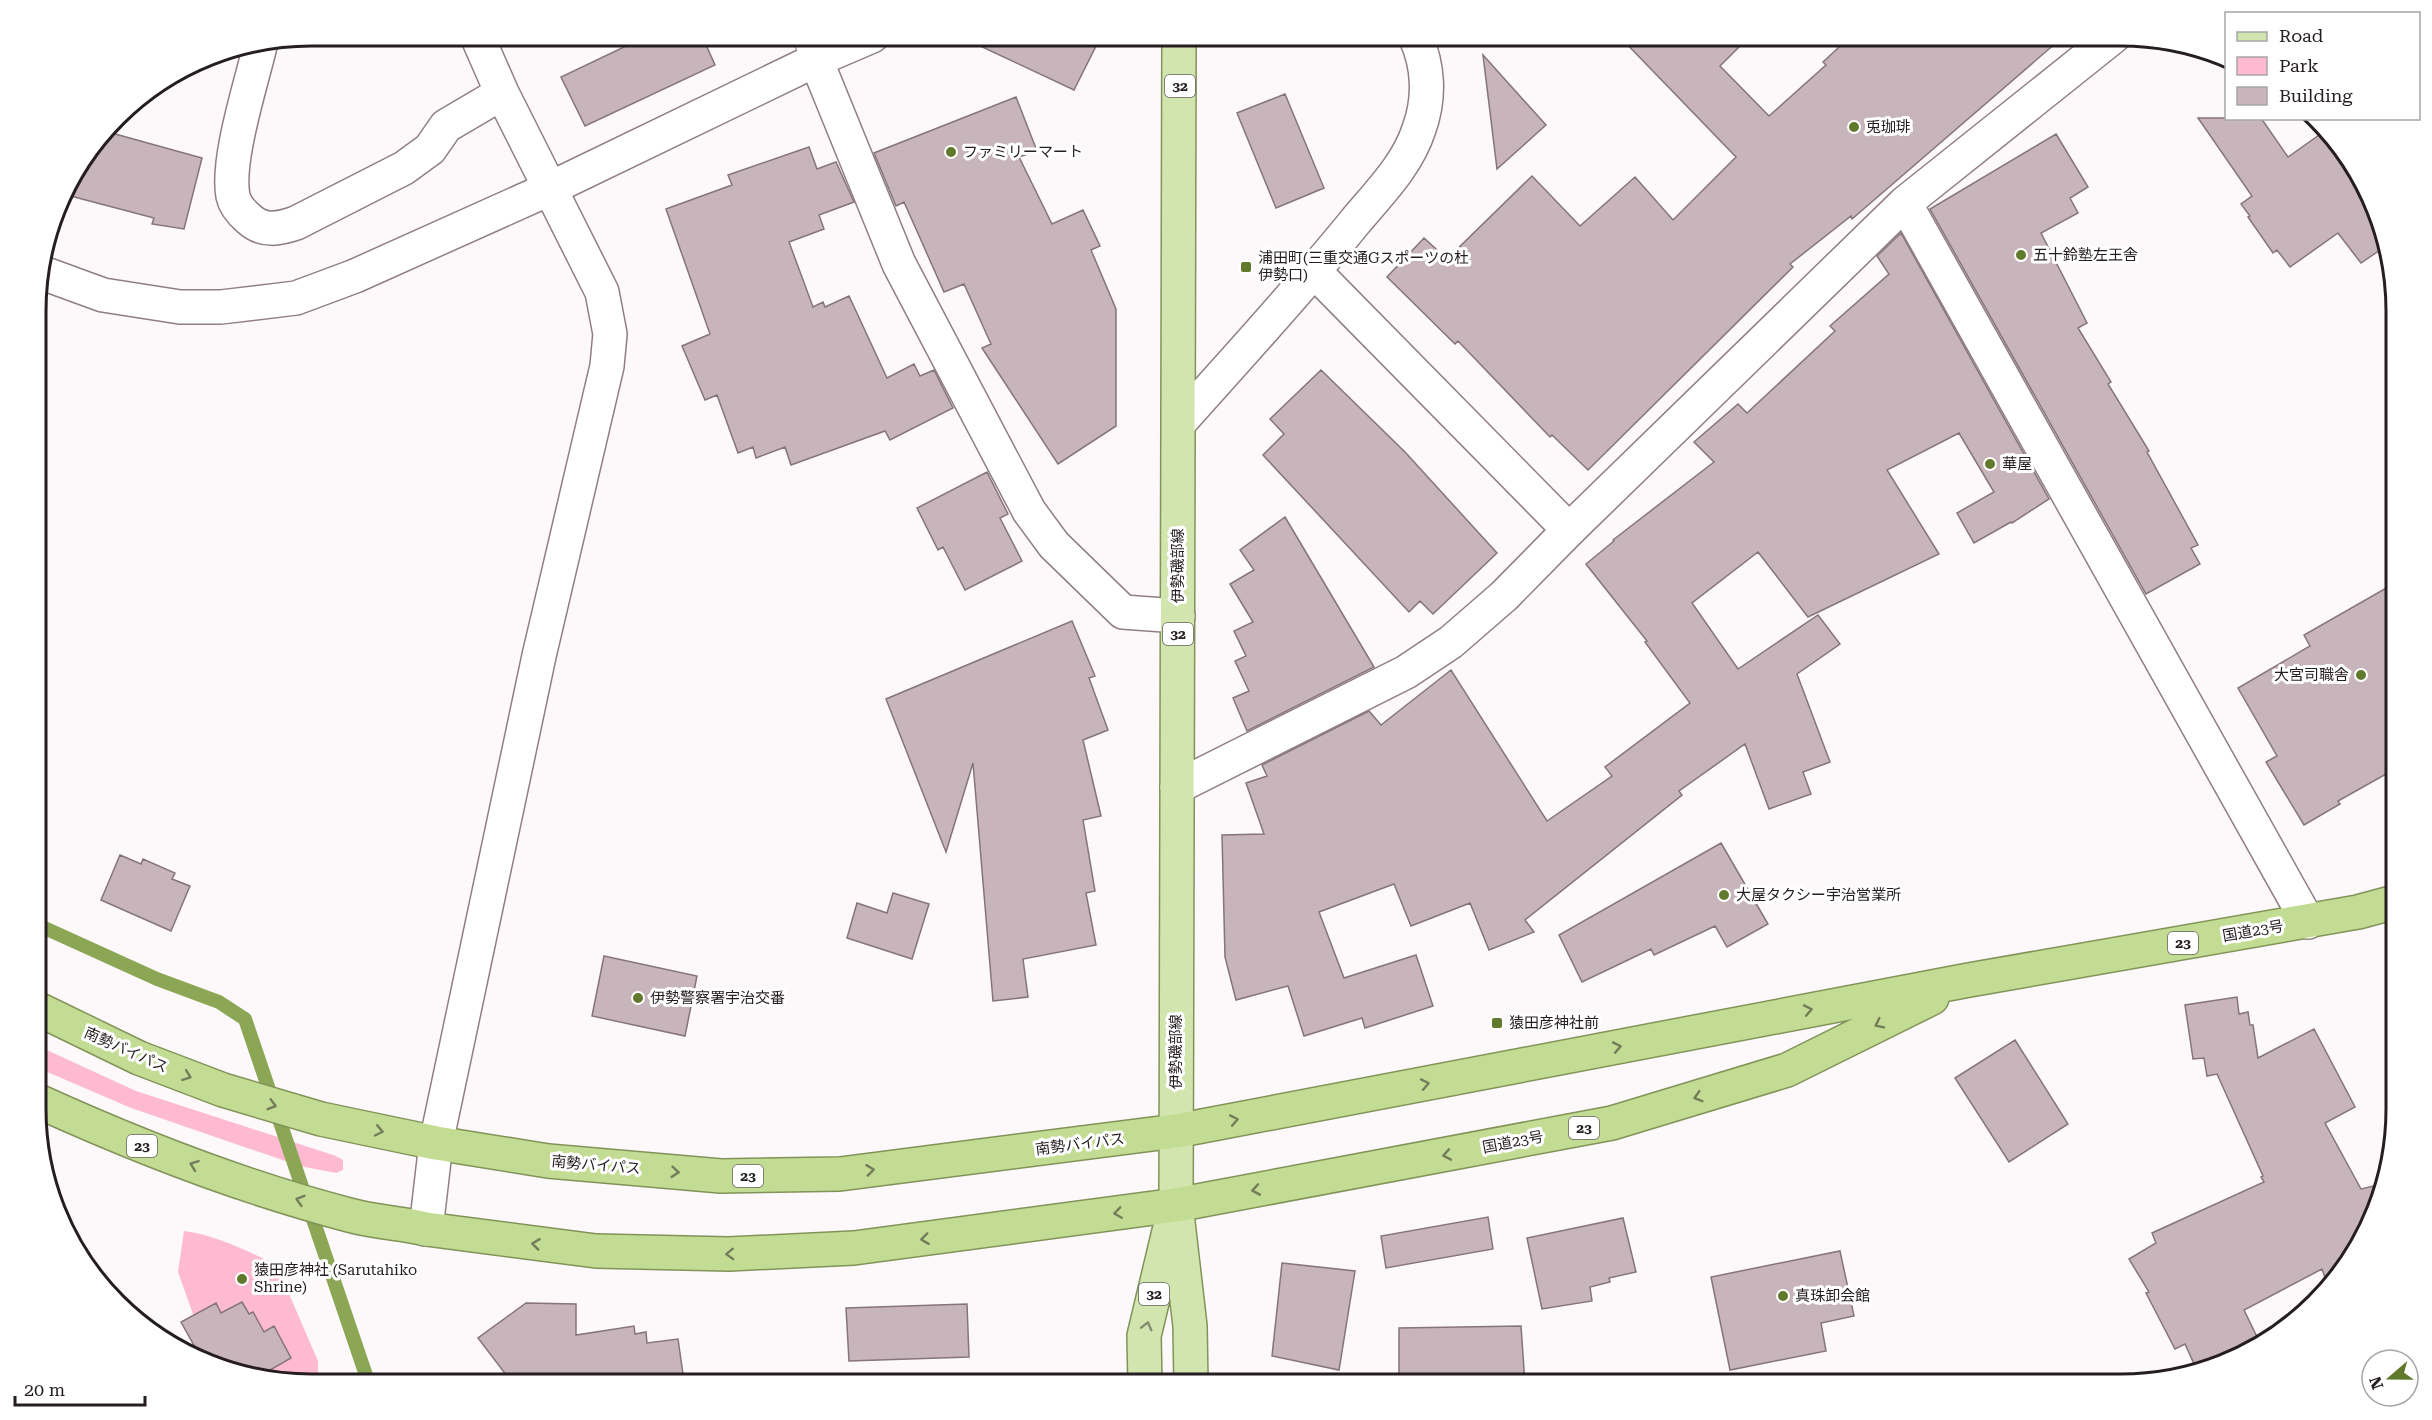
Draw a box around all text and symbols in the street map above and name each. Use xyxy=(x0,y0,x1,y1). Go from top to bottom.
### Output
legend xyxy=(2225,12,2420,120)
text: Road xyxy=(2279,25,2324,46)
text: Park xyxy=(2279,55,2319,76)
road number: 32 xyxy=(1165,75,1195,97)
text: Building xyxy=(2279,85,2353,106)
place label: 兎珈琲 xyxy=(1866,118,1911,136)
marker: 兎珈琲 xyxy=(1847,120,1861,134)
place label: ファミリーマート xyxy=(963,143,1083,161)
marker: ファミリーマート xyxy=(944,145,958,159)
place label: 五十鈴塾左王舎 xyxy=(2033,246,2138,264)
marker: 五十鈴塾左王舎 xyxy=(2014,248,2028,262)
place label: 浦田町(三重交通Gスポーツの杜 伊勢口) xyxy=(1258,249,1469,284)
marker: 浦田町(三重交通Gスポーツの杜 伊勢口) xyxy=(1239,260,1253,274)
place label: 華屋 xyxy=(2002,455,2032,473)
marker: 華屋 xyxy=(1983,457,1997,471)
street label: 伊勢磯部線 xyxy=(1169,528,1187,604)
road number: 32 xyxy=(1163,623,1193,645)
place label: 大宮司職舎 xyxy=(2274,666,2349,684)
marker: 大宮司職舎 xyxy=(2354,668,2368,682)
place label: 大屋タクシー宇治営業所 xyxy=(1736,886,1901,904)
marker: 大屋タクシー宇治営業所 xyxy=(1717,888,1731,902)
street label: 国道23号 xyxy=(2221,917,2285,945)
road number: 23 xyxy=(2168,932,2198,954)
place label: 伊勢警察署宇治交番 xyxy=(650,989,785,1007)
marker: 伊勢警察署宇治交番 xyxy=(631,991,645,1005)
one-way arrow xyxy=(1803,1004,1813,1017)
street label: 伊勢磯部線 xyxy=(1167,1014,1185,1090)
place label: 猿田彦神社前 xyxy=(1509,1014,1599,1032)
marker: 猿田彦神社前 xyxy=(1490,1016,1504,1030)
one-way arrow xyxy=(1874,1017,1885,1029)
street label: 南勢バイパス xyxy=(81,1024,171,1076)
one-way arrow xyxy=(1611,1041,1621,1054)
one-way arrow xyxy=(182,1069,192,1082)
one-way arrow xyxy=(1420,1078,1430,1091)
one-way arrow xyxy=(1693,1090,1704,1102)
one-way arrow xyxy=(266,1098,277,1110)
one-way arrow xyxy=(1228,1114,1238,1127)
road number: 23 xyxy=(1569,1117,1599,1139)
one-way arrow xyxy=(373,1124,383,1137)
street label: 国道23号 xyxy=(1481,1127,1545,1157)
street label: 南勢バイパス xyxy=(1034,1130,1126,1158)
road number: 23 xyxy=(127,1135,157,1157)
one-way arrow xyxy=(1443,1148,1453,1161)
street label: 南勢バイパス xyxy=(551,1152,641,1178)
one-way arrow xyxy=(189,1159,200,1172)
one-way arrow xyxy=(866,1164,875,1177)
road number: 23 xyxy=(733,1165,763,1187)
one-way arrow xyxy=(671,1166,680,1179)
one-way arrow xyxy=(1251,1183,1261,1196)
one-way arrow xyxy=(295,1195,306,1207)
one-way arrow xyxy=(1113,1206,1122,1218)
one-way arrow xyxy=(920,1232,929,1244)
one-way arrow xyxy=(531,1238,540,1251)
one-way arrow xyxy=(726,1248,735,1260)
place label: 猿田彦神社 (Sarutahiko Shrine) xyxy=(254,1261,417,1296)
marker: 猿田彦神社 (Sarutahiko Shrine) xyxy=(235,1272,249,1286)
road number: 32 xyxy=(1139,1283,1169,1305)
place label: 真珠卸会館 xyxy=(1795,1287,1870,1305)
marker: 真珠卸会館 xyxy=(1776,1289,1790,1303)
one-way arrow xyxy=(1139,1321,1152,1331)
north arrow xyxy=(2360,1348,2420,1408)
scale bar xyxy=(15,1369,146,1407)
text: N xyxy=(2365,1374,2387,1392)
text: 20 m xyxy=(24,1379,65,1400)

